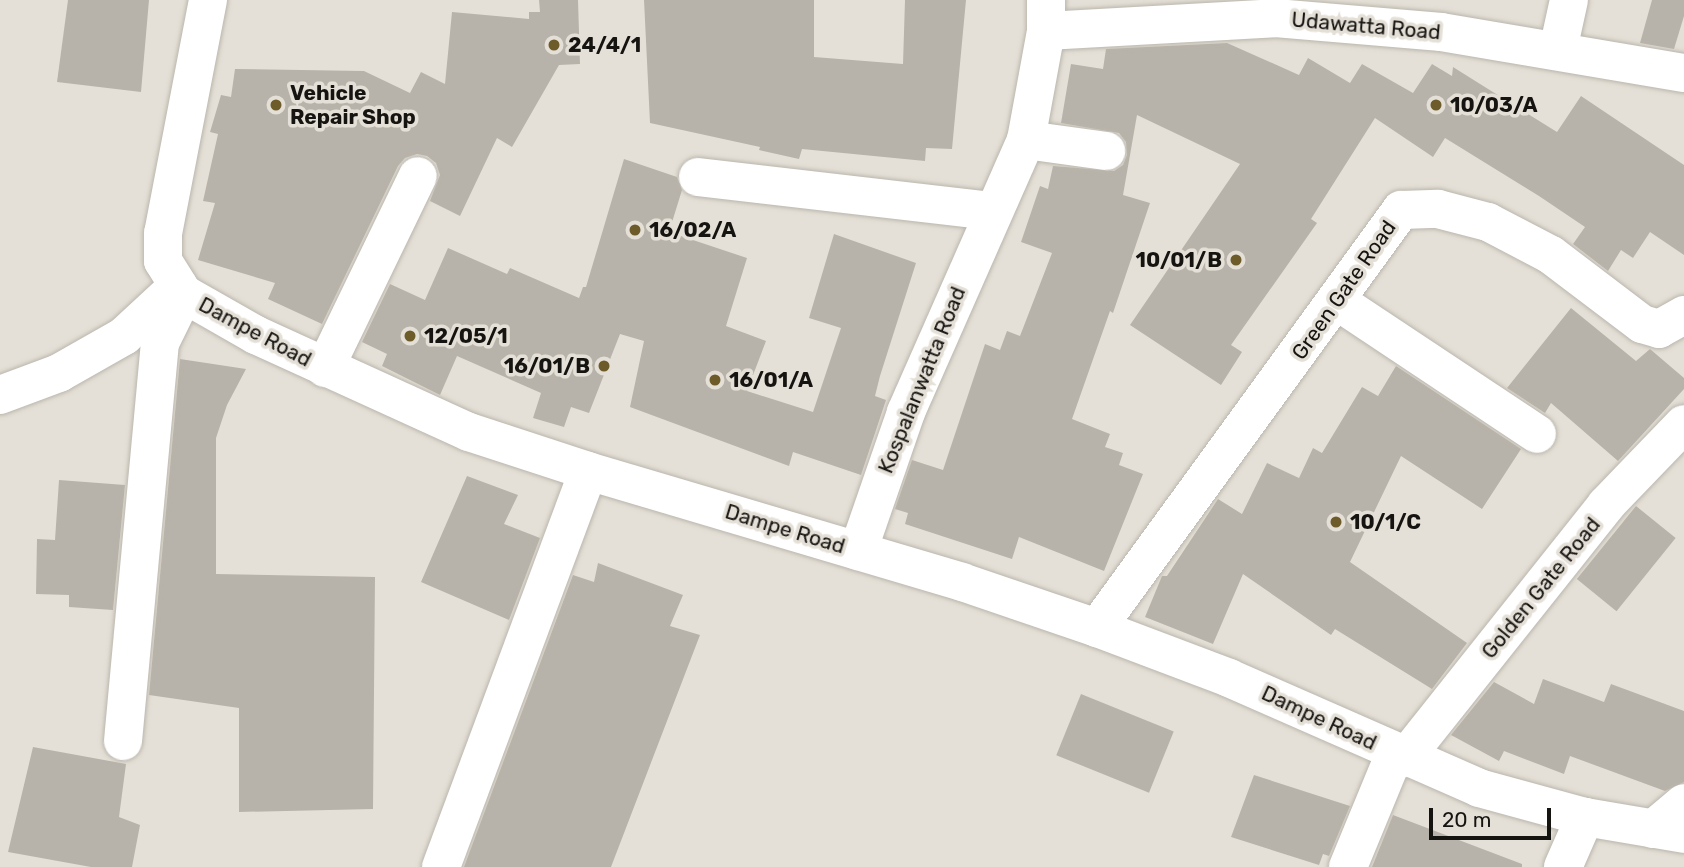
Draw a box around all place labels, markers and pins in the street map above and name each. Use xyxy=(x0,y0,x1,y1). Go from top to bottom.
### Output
place label: 24/4/1 xyxy=(568,32,641,58)
marker: 24/4/1 xyxy=(546,37,562,53)
place label: Vehicle Repair Shop xyxy=(290,80,416,130)
place label: 10/03/A xyxy=(1450,92,1537,118)
marker: Vehicle Repair Shop xyxy=(268,97,284,113)
marker: 10/03/A xyxy=(1428,97,1444,113)
place label: 16/02/A xyxy=(649,217,736,243)
marker: 16/02/A xyxy=(627,222,643,238)
place label: 10/01/B xyxy=(1136,247,1222,273)
marker: 10/01/B xyxy=(1228,252,1244,268)
place label: 12/05/1 xyxy=(424,323,508,349)
marker: 12/05/1 xyxy=(402,328,418,344)
place label: 16/01/B xyxy=(504,353,590,379)
marker: 16/01/B xyxy=(596,358,612,374)
place label: 16/01/A xyxy=(729,367,813,393)
marker: 16/01/A xyxy=(707,372,723,388)
place label: 10/1/C xyxy=(1350,509,1421,535)
marker: 10/1/C xyxy=(1328,514,1344,530)

